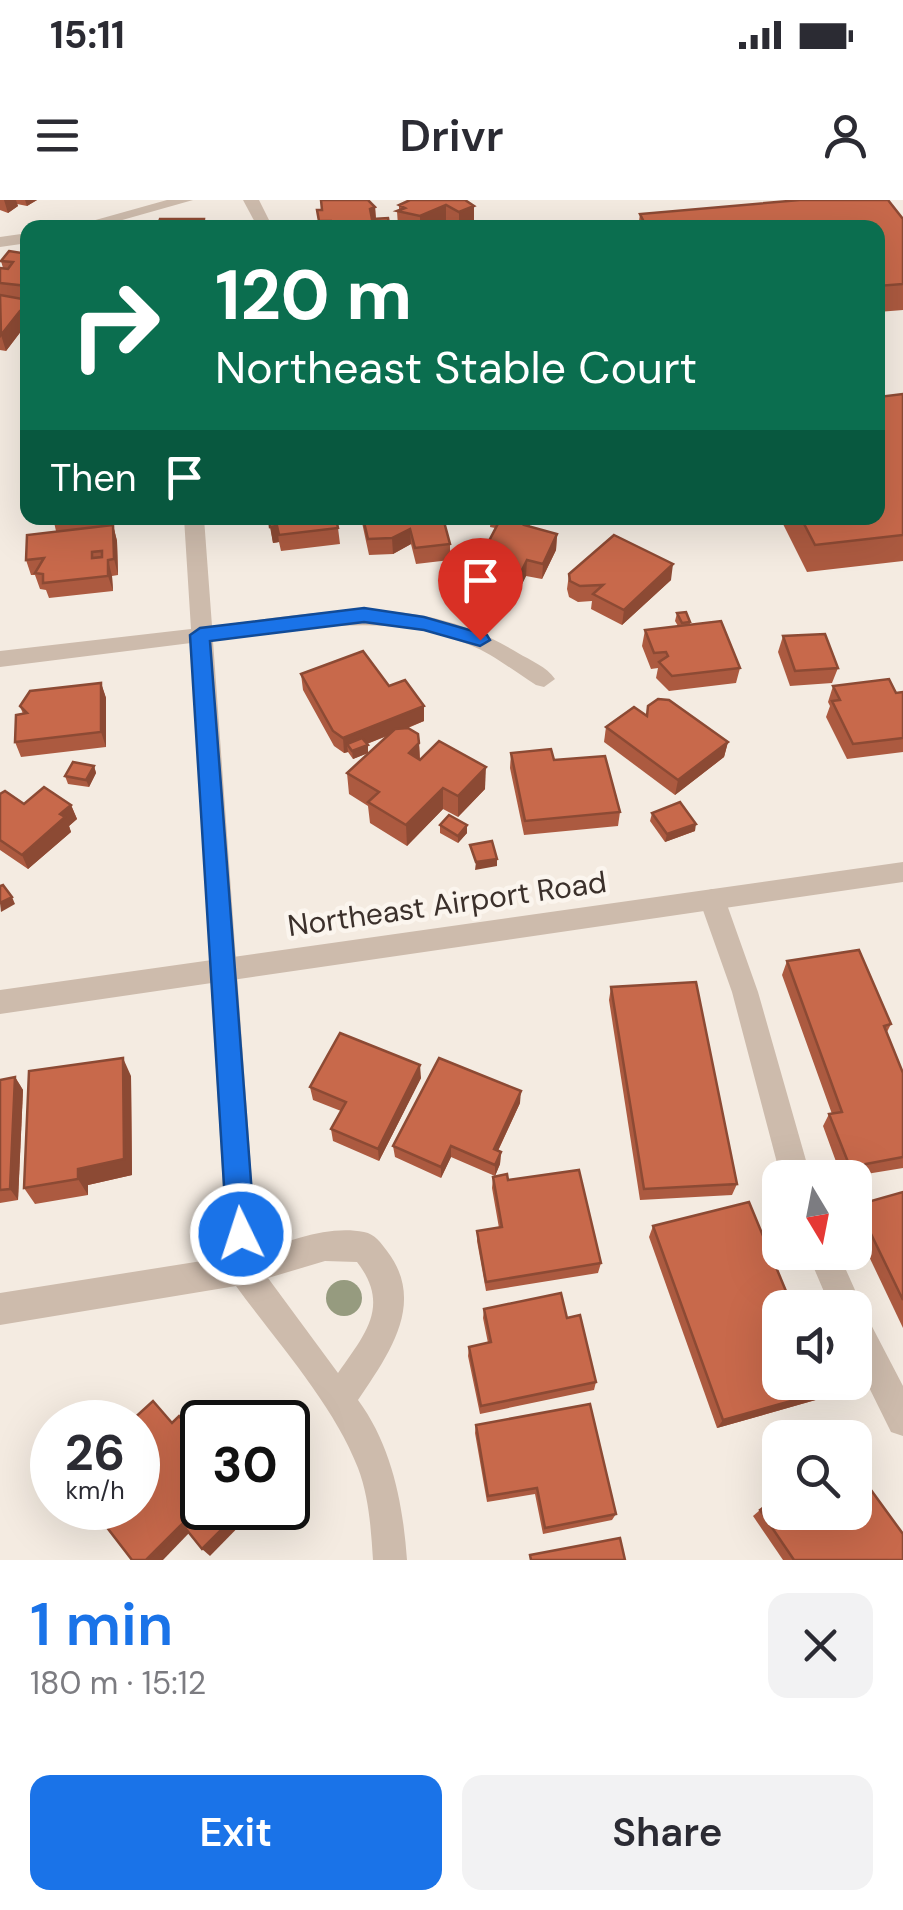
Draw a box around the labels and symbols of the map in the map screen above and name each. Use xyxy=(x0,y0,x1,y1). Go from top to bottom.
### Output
pin xyxy=(438,538,523,641)
street label: Northeast Airport Road xyxy=(285,862,609,945)
north arrow xyxy=(762,1160,872,1270)
position arrow xyxy=(189,1182,293,1286)
speed limit sign: 30 xyxy=(180,1400,310,1530)

